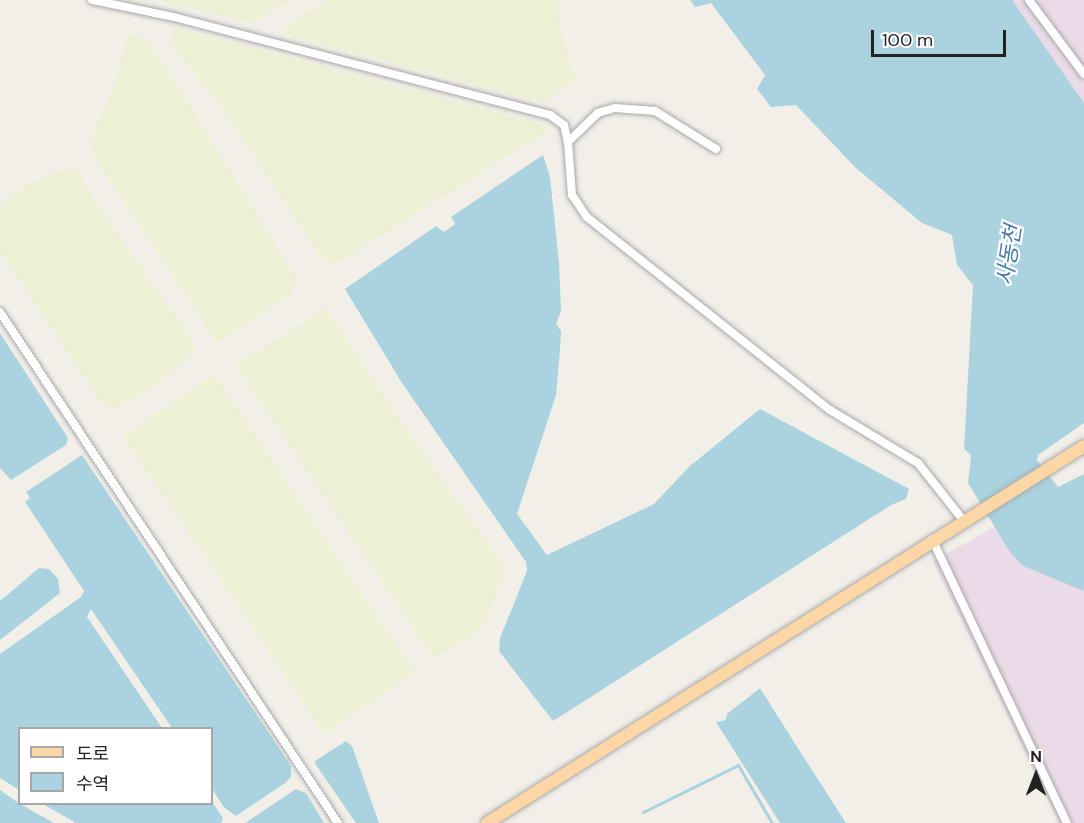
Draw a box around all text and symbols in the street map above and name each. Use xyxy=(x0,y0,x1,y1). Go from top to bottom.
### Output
scale bar xyxy=(874,18,1009,56)
text: 100 m xyxy=(882,28,933,52)
water label: 사동천 xyxy=(991,223,1027,287)
legend xyxy=(18,727,213,805)
text: 도로 xyxy=(76,742,109,766)
north arrow xyxy=(1006,745,1066,805)
text: N xyxy=(1030,746,1042,767)
text: 수역 xyxy=(76,772,109,796)

